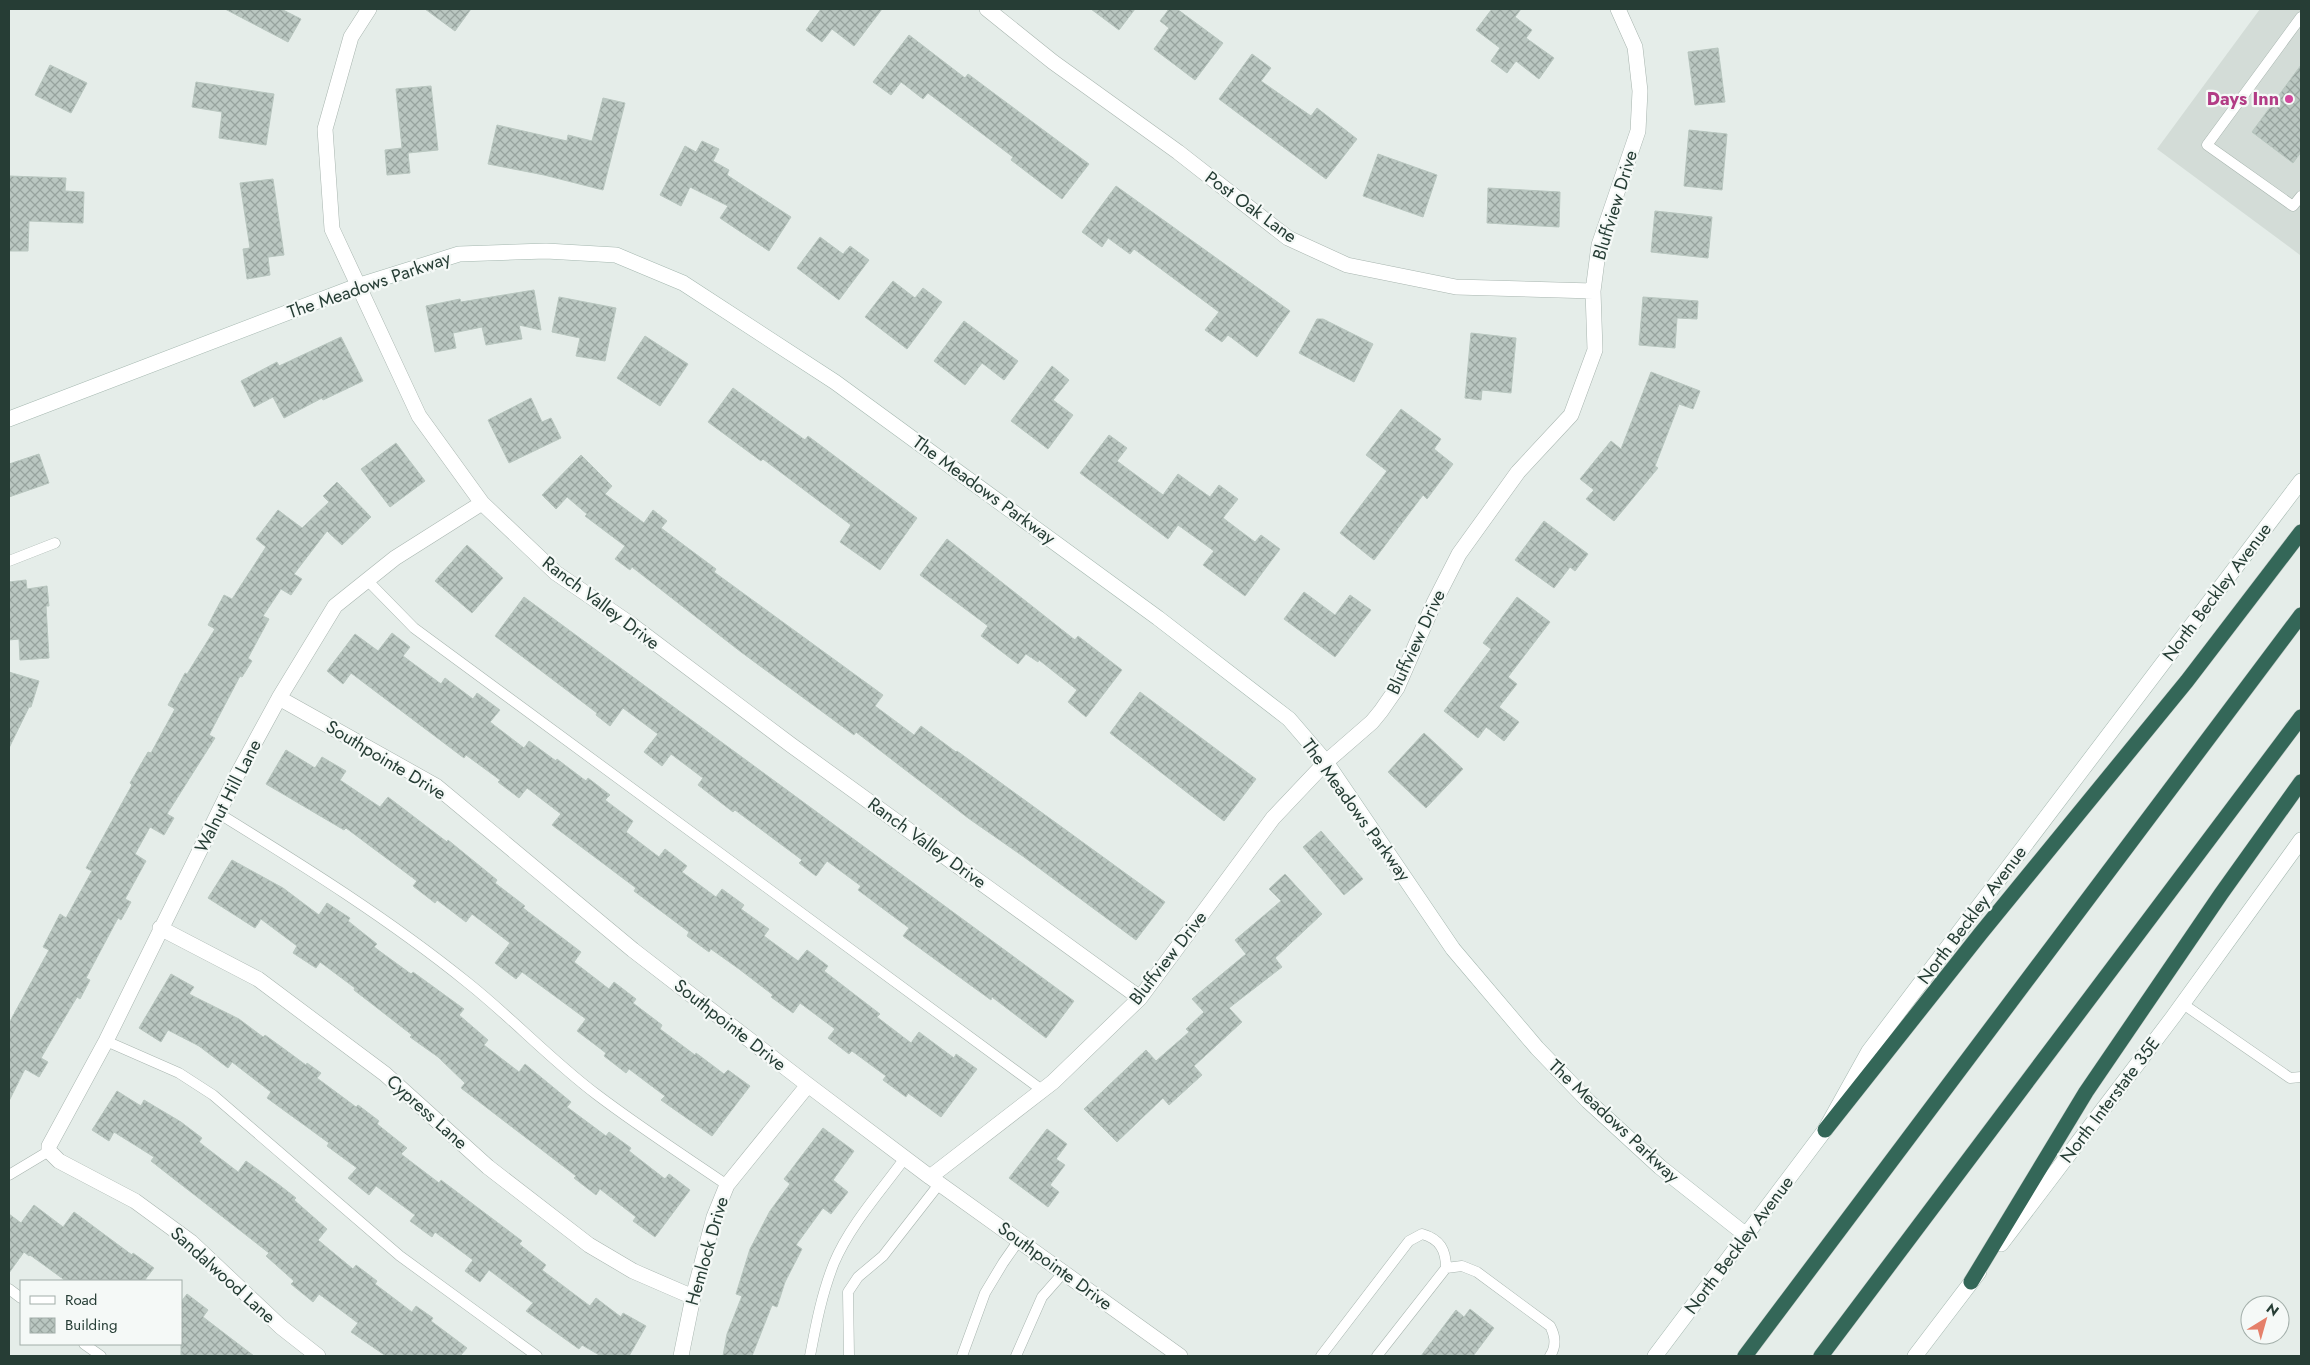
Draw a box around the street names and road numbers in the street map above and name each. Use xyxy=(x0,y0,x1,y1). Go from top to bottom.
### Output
street label: Bluffview Drive xyxy=(1586,147,1644,263)
street label: Post Oak Lane xyxy=(1200,165,1302,249)
street label: The Meadows Parkway xyxy=(284,245,454,325)
street label: The Meadows Parkway xyxy=(907,429,1061,551)
street label: North Beckley Avenue xyxy=(2156,517,2278,667)
street label: Ranch Valley Drive xyxy=(537,550,665,656)
street label: Bluffview Drive xyxy=(1380,585,1452,699)
street label: Southpointe Drive xyxy=(321,714,451,806)
street label: The Meadows Parkway xyxy=(1295,733,1417,887)
street label: Walnut Hill Lane xyxy=(188,735,268,857)
street label: Ranch Valley Drive xyxy=(862,791,992,895)
street label: North Beckley Avenue xyxy=(1911,840,2033,990)
street label: Bluffview Drive xyxy=(1123,905,1213,1011)
street label: Southpointe Drive xyxy=(668,973,792,1077)
street label: North Interstate 35E xyxy=(2054,1032,2166,1168)
street label: The Meadows Parkway xyxy=(1543,1053,1685,1189)
street label: Cypress Lane xyxy=(381,1069,473,1155)
street label: North Beckley Avenue xyxy=(1678,1170,1800,1320)
street label: Hemlock Drive xyxy=(679,1194,735,1308)
street label: Southpointe Drive xyxy=(992,1215,1118,1317)
street label: Sandalwood Lane xyxy=(165,1221,281,1329)

